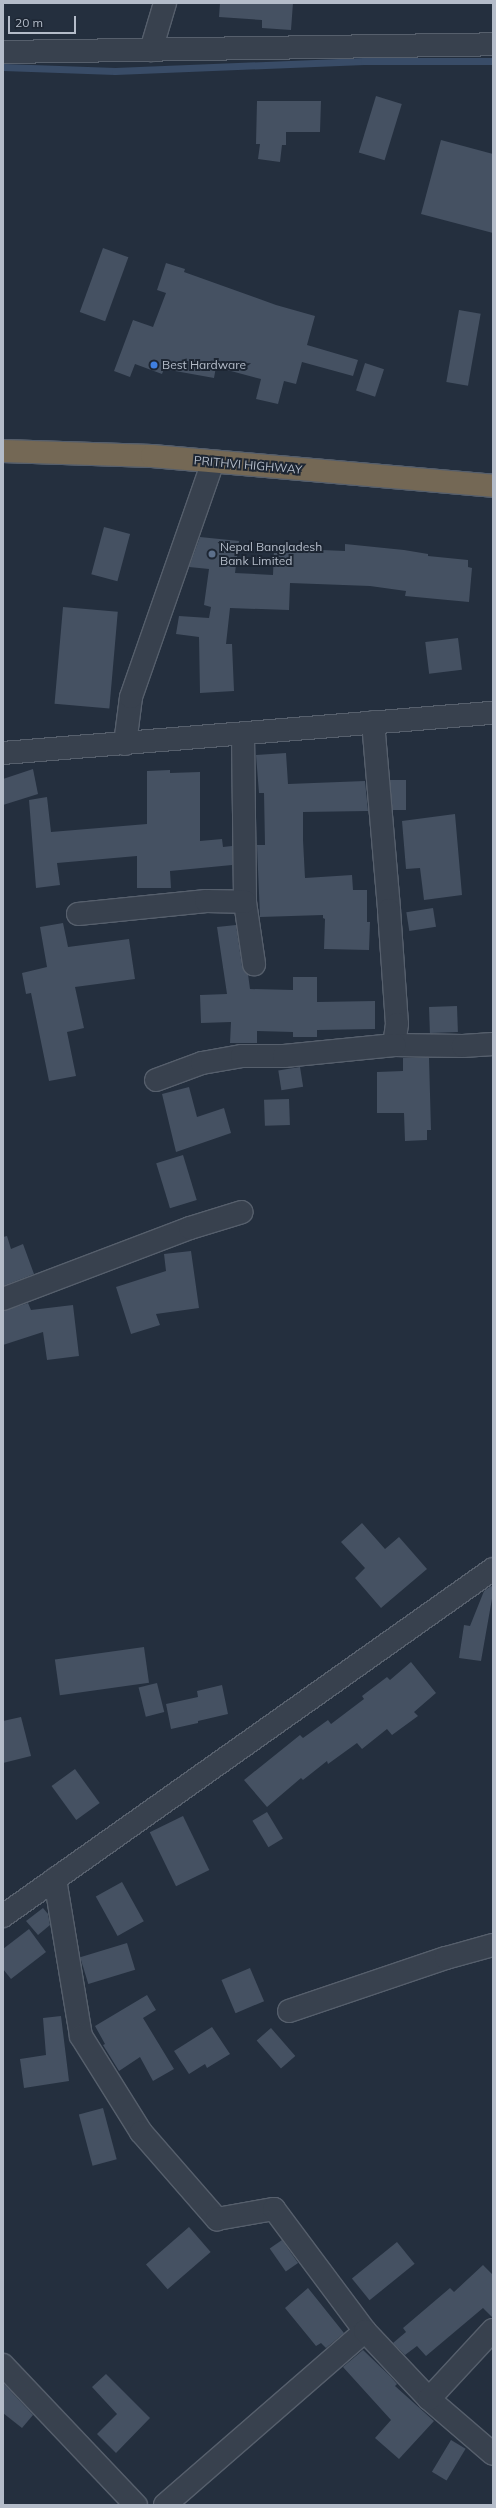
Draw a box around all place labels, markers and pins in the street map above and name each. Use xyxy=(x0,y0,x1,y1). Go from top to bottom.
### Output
place label: Best Hardware xyxy=(162,358,246,372)
marker: Best Hardware xyxy=(149,360,159,370)
place label: Nepal Bangladesh Bank Limited xyxy=(220,540,322,568)
marker: Nepal Bangladesh Bank Limited xyxy=(207,549,217,559)

